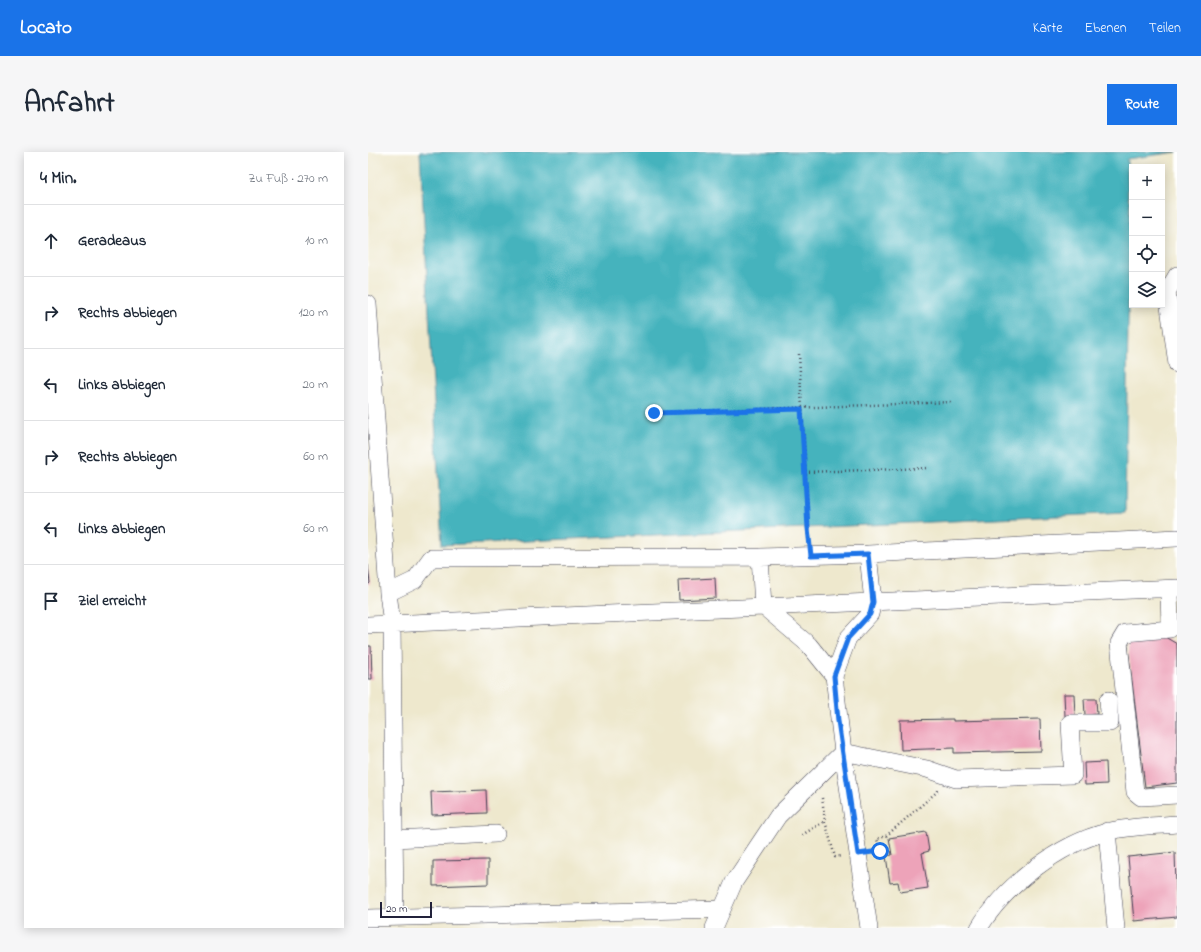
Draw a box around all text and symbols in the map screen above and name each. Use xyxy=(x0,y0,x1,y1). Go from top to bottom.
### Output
text: Locato xyxy=(20,15,72,42)
text: Karte xyxy=(1033,18,1062,39)
text: Ebenen xyxy=(1084,18,1127,39)
text: Teilen xyxy=(1149,18,1181,39)
text: Anfahrt xyxy=(24,84,115,125)
button: Route xyxy=(1107,84,1177,125)
map controls xyxy=(1129,164,1165,308)
button: + xyxy=(1129,164,1165,200)
text: 4 Min. xyxy=(40,166,76,191)
text: Zu Fuß · 270 m xyxy=(248,169,328,188)
button: − xyxy=(1129,200,1165,236)
icon: ahead xyxy=(40,230,62,252)
text: Geradeaus xyxy=(78,230,146,252)
text: 10 m xyxy=(305,231,328,250)
button: locate xyxy=(1129,236,1165,272)
button: layers xyxy=(1129,272,1165,308)
icon: right xyxy=(40,302,62,324)
text: Rechts abbiegen xyxy=(78,302,177,324)
text: 120 m xyxy=(298,303,328,322)
icon: left xyxy=(40,374,62,396)
text: Links abbiegen xyxy=(78,374,165,396)
text: 20 m xyxy=(303,375,328,394)
route end xyxy=(645,404,663,422)
icon: right xyxy=(40,446,62,468)
text: Rechts abbiegen xyxy=(78,446,177,468)
text: 60 m xyxy=(303,447,328,466)
icon: left xyxy=(40,518,62,540)
text: Links abbiegen xyxy=(78,518,165,540)
text: 60 m xyxy=(303,519,328,538)
icon: arrive xyxy=(40,590,62,612)
text: Ziel erreicht xyxy=(78,590,146,612)
route start xyxy=(871,842,889,860)
scale bar xyxy=(380,900,432,919)
text: 20 m xyxy=(386,901,408,917)

